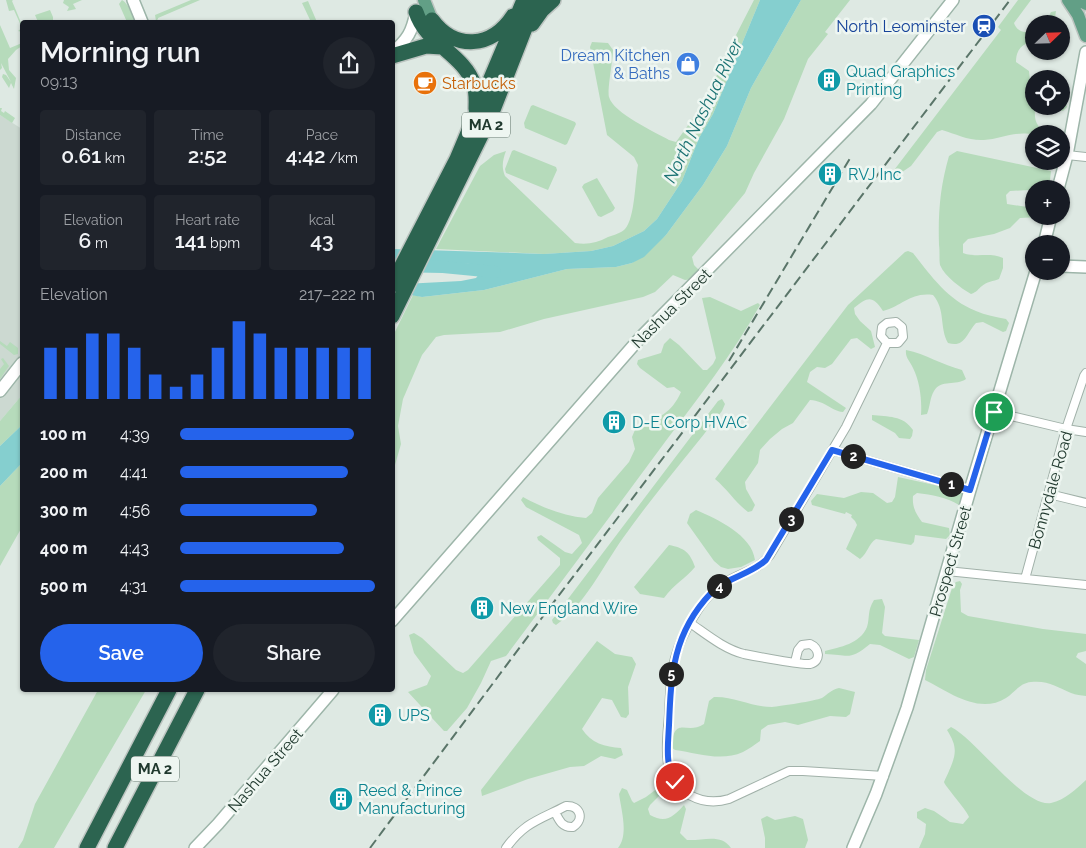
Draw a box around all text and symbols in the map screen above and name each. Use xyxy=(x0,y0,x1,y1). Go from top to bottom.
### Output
station icon: North Leominster xyxy=(971,13,997,39)
north arrow xyxy=(1025,15,1070,60)
map controls xyxy=(1025,15,1070,280)
place label: North Leominster xyxy=(836,17,966,36)
water label: North Nashua River xyxy=(659,35,747,186)
text: Morning run xyxy=(40,36,200,69)
button: share xyxy=(323,37,375,89)
place label: Dream Kitchen & Baths xyxy=(560,46,670,83)
shop icon: Dream Kitchen & Baths xyxy=(675,51,701,77)
place label: Quad Graphics Printing xyxy=(846,62,955,99)
building icon: Quad Graphics Printing xyxy=(816,67,842,93)
cafe icon: Starbucks xyxy=(412,70,438,96)
button: locate xyxy=(1025,70,1070,115)
text: 09:13 xyxy=(40,72,78,91)
place label: Starbucks xyxy=(442,74,516,93)
road number: MA 2 xyxy=(462,112,510,138)
button: layers xyxy=(1025,125,1070,170)
text: Distance xyxy=(65,127,121,143)
text: Time xyxy=(191,127,224,143)
text: Pace xyxy=(306,127,338,143)
text: 0.61 xyxy=(61,143,101,168)
text: 2:52 xyxy=(188,143,227,168)
text: 4:42 xyxy=(286,143,326,168)
text: km xyxy=(101,150,125,166)
text: /km xyxy=(326,150,358,166)
building icon: RVJ Inc xyxy=(817,161,843,187)
place label: RVJ Inc xyxy=(848,165,902,184)
button: + xyxy=(1025,180,1070,225)
text: Elevation xyxy=(63,212,123,228)
text: Heart rate xyxy=(175,212,240,228)
text: kcal xyxy=(309,212,335,228)
text: 6 xyxy=(79,228,91,253)
text: 141 xyxy=(175,228,206,253)
text: 43 xyxy=(310,228,334,253)
text: m xyxy=(91,235,108,251)
text: bpm xyxy=(206,235,240,251)
button: − xyxy=(1025,235,1070,280)
street label: Nashua Street xyxy=(628,264,716,352)
text: Elevation xyxy=(40,285,108,304)
text: 217–222 m xyxy=(299,285,375,304)
pin xyxy=(973,391,1015,433)
icon: arrive xyxy=(980,398,1008,426)
building icon: D-E Corp HVAC xyxy=(601,409,627,435)
place label: D-E Corp HVAC xyxy=(632,413,747,432)
text: 100 m xyxy=(40,425,86,444)
text: 4:39 xyxy=(120,425,150,444)
street label: Bonnydale Road xyxy=(1025,429,1076,551)
pin: 2 xyxy=(840,444,866,468)
text: 2 xyxy=(850,448,857,464)
text: 200 m xyxy=(40,463,87,482)
text: 4:41 xyxy=(120,463,147,482)
pin: 1 xyxy=(938,472,964,496)
text: 1 xyxy=(948,476,955,492)
text: 300 m xyxy=(40,501,87,520)
text: 4:56 xyxy=(120,501,150,520)
street label: Prospect Street xyxy=(926,503,976,619)
pin: 3 xyxy=(778,506,804,532)
text: 3 xyxy=(788,511,795,527)
text: 400 m xyxy=(40,539,88,558)
text: 4:43 xyxy=(120,539,149,558)
pin: 4 xyxy=(706,574,732,598)
text: 500 m xyxy=(40,577,87,596)
text: 4:31 xyxy=(120,577,147,596)
text: 4 xyxy=(716,578,724,594)
building icon: New England Wire xyxy=(469,595,495,621)
place label: New England Wire xyxy=(500,599,638,618)
button: Save xyxy=(40,624,203,682)
button: Share xyxy=(213,624,375,682)
pin: 5 xyxy=(658,662,684,686)
text: 5 xyxy=(668,666,675,682)
building icon: UPS xyxy=(367,702,393,728)
place label: UPS xyxy=(398,706,430,725)
street label: Nashua Street xyxy=(224,724,307,816)
road number: MA 2 xyxy=(131,756,179,782)
pin xyxy=(654,761,696,803)
icon: check xyxy=(661,768,689,796)
place label: Reed & Prince Manufacturing xyxy=(358,781,465,818)
building icon: Reed & Prince Manufacturing xyxy=(328,786,354,812)

